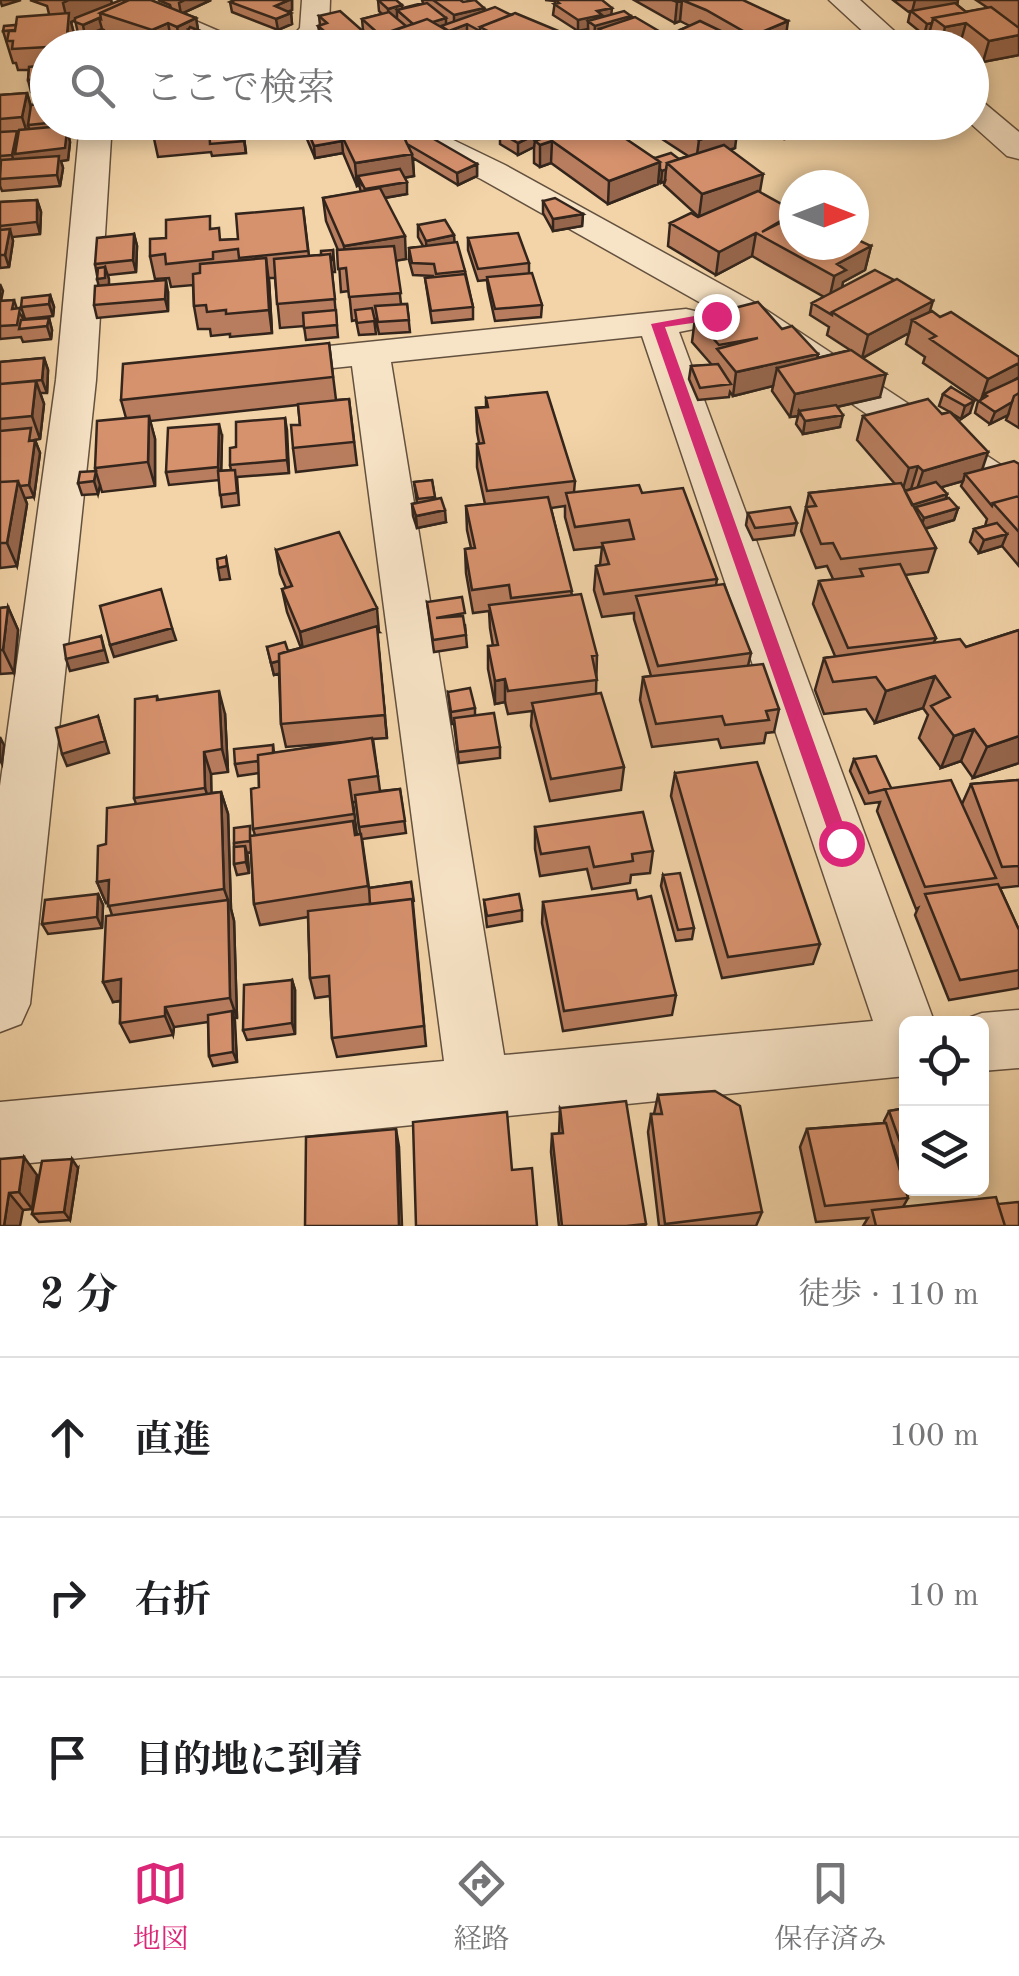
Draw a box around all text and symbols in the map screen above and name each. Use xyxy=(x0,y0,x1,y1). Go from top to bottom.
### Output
search box xyxy=(30,30,989,140)
icon: search xyxy=(65,58,120,113)
text: ここで検索 xyxy=(145,71,335,109)
north arrow xyxy=(779,170,869,260)
route end xyxy=(694,294,740,340)
route start xyxy=(819,821,865,867)
map controls xyxy=(899,1016,989,1196)
button: locate xyxy=(899,1016,989,1106)
button: layers xyxy=(899,1106,989,1196)
text: 2 分 xyxy=(40,1276,118,1318)
text: 徒歩 · 110 m xyxy=(798,1280,979,1312)
icon: ahead xyxy=(40,1410,95,1465)
text: 100 m xyxy=(889,1421,979,1453)
text: 直進 xyxy=(135,1423,211,1461)
icon: right xyxy=(40,1570,95,1625)
text: 10 m xyxy=(908,1581,979,1613)
text: 右折 xyxy=(135,1583,211,1621)
icon: arrive xyxy=(40,1730,95,1785)
text: 目的地に到着 xyxy=(135,1743,363,1781)
tab: 地図 xyxy=(132,1856,189,1959)
tab: 経路 xyxy=(453,1856,510,1959)
tab: 保存済み xyxy=(774,1856,887,1959)

